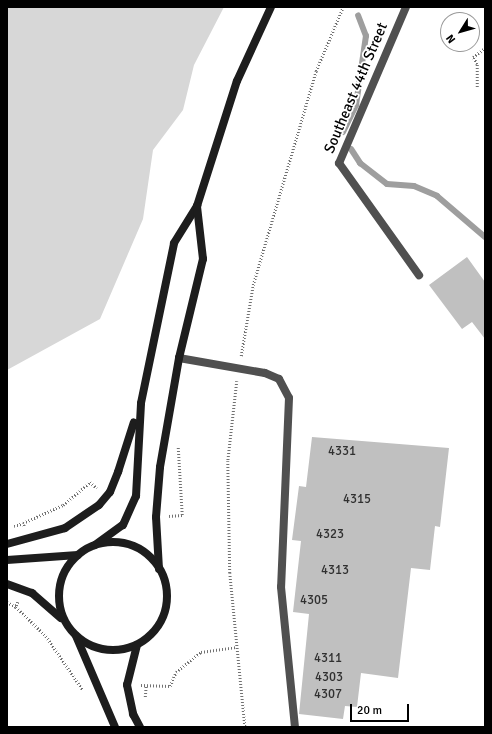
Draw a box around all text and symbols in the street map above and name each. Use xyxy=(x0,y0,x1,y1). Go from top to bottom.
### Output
north arrow xyxy=(440,12,480,52)
street label: Southeast 44th Street xyxy=(320,20,392,156)
text: N xyxy=(443,32,458,46)
house number: 4331 xyxy=(328,443,356,459)
house number: 4315 xyxy=(343,491,371,507)
house number: 4323 xyxy=(316,526,344,542)
house number: 4313 xyxy=(321,562,349,578)
house number: 4305 xyxy=(300,592,328,608)
house number: 4311 xyxy=(314,650,342,666)
house number: 4303 xyxy=(315,669,343,685)
house number: 4307 xyxy=(314,686,342,702)
scale bar xyxy=(352,696,411,722)
text: 20 m xyxy=(357,703,382,718)

